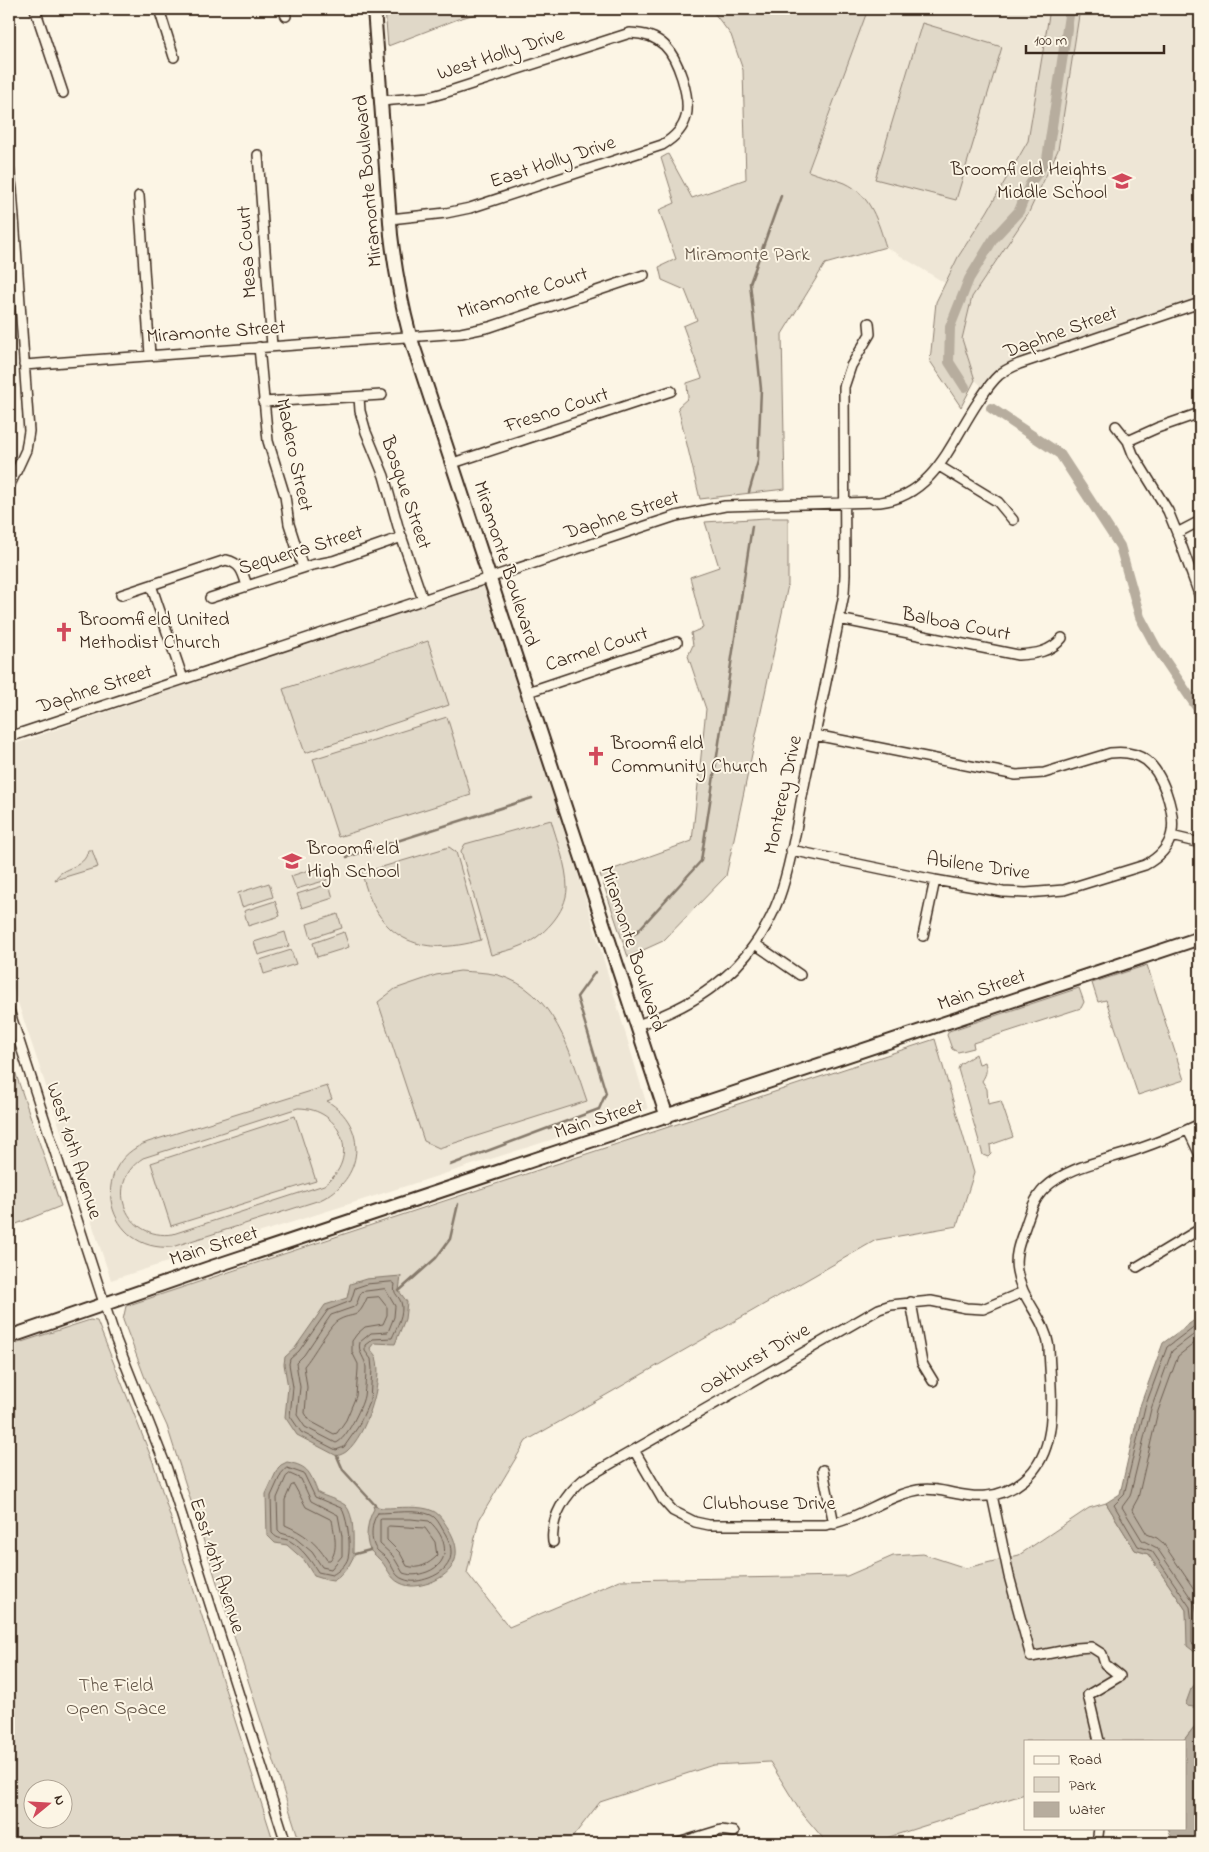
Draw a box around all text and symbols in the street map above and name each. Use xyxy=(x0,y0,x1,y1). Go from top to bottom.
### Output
street label: West Holly Drive xyxy=(434,21,568,89)
scale bar xyxy=(1026,22,1164,54)
text: 100 m xyxy=(1034,30,1067,52)
street label: Miramonte Boulevard xyxy=(347,94,391,268)
street label: East Holly Drive xyxy=(486,129,620,197)
place label: Broomfield Heights Middle School xyxy=(950,156,1107,208)
school or university icon: Broomfield Heights Middle School xyxy=(1111,170,1133,192)
street label: Mesa Court xyxy=(230,204,266,299)
park label: Miramonte Park xyxy=(684,241,810,270)
street label: Miramonte Court xyxy=(454,260,592,328)
street label: Daphne Street xyxy=(999,299,1122,367)
street label: Miramonte Street xyxy=(145,314,287,352)
street label: Fresno Court xyxy=(500,380,613,442)
street label: Madero Street xyxy=(267,396,319,515)
street label: Bosque Street xyxy=(372,431,438,554)
street label: Miramonte Boulevard xyxy=(465,477,545,651)
street label: Daphne Street xyxy=(560,484,684,549)
street label: Sequerra Street xyxy=(235,518,367,584)
street label: Balboa Court xyxy=(898,600,1013,650)
place label: Broomfield United Methodist Church xyxy=(78,606,229,658)
street label: Carmel Court xyxy=(542,620,652,680)
church icon: Broomfield United Methodist Church xyxy=(53,621,75,643)
street label: Daphne Street xyxy=(33,658,157,723)
place label: Broomfield Community Church xyxy=(610,730,768,782)
street label: Monterey Drive xyxy=(757,733,811,857)
church icon: Broomfield Community Church xyxy=(585,745,607,767)
place label: Broomfield High School xyxy=(306,835,400,888)
street label: Abilene Drive xyxy=(924,845,1032,889)
school or university icon: Broomfield High School xyxy=(281,850,303,872)
street label: Miramonte Boulevard xyxy=(592,862,672,1036)
street label: Main Street xyxy=(934,962,1030,1020)
street label: West 10th Avenue xyxy=(37,1079,109,1223)
street label: Main Street xyxy=(551,1092,647,1148)
street label: Main Street xyxy=(166,1219,262,1275)
street label: Oakhurst Drive xyxy=(694,1317,816,1403)
street label: Clubhouse Drive xyxy=(703,1490,835,1519)
street label: East 10th Avenue xyxy=(180,1495,252,1637)
park label: The Field Open Space xyxy=(66,1672,166,1724)
legend xyxy=(1024,1740,1186,1830)
text: Road xyxy=(1069,1749,1102,1771)
text: Park xyxy=(1069,1775,1097,1797)
north arrow xyxy=(22,1780,72,1830)
text: N xyxy=(47,1793,70,1808)
text: Water xyxy=(1069,1799,1105,1821)

